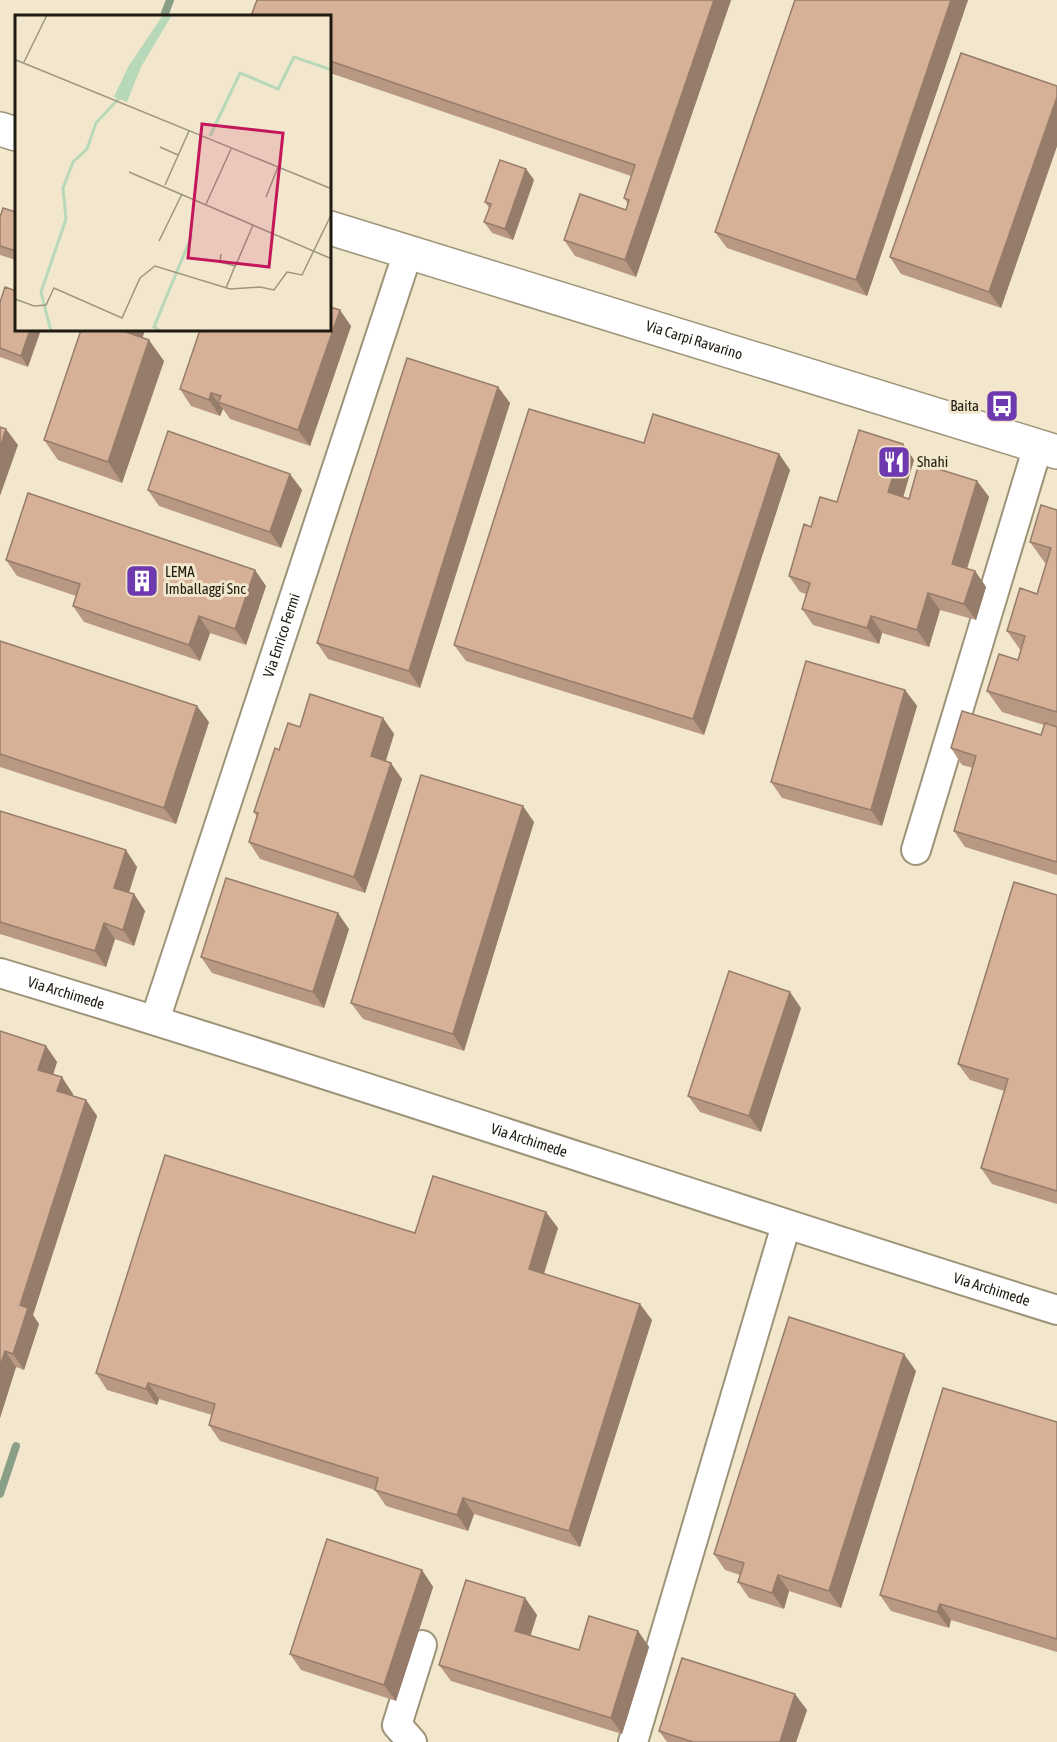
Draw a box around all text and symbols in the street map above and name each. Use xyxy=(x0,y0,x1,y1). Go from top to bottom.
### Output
inset map xyxy=(15,15,332,332)
street label: Via Carpi Ravarino xyxy=(644,317,745,363)
bus stop icon: Baita xyxy=(984,388,1020,424)
place label: Baita xyxy=(950,397,979,414)
restaurant icon: Shahi xyxy=(876,444,912,480)
place label: Shahi xyxy=(917,453,948,470)
building icon: LEMA Imballaggi Snc xyxy=(124,563,160,599)
place label: LEMA Imballaggi Snc xyxy=(165,563,246,597)
street label: Via Enrico Fermi xyxy=(260,591,303,679)
street label: Via Archimede xyxy=(26,973,107,1013)
street label: Via Archimede xyxy=(489,1120,570,1160)
street label: Via Archimede xyxy=(951,1269,1032,1309)

